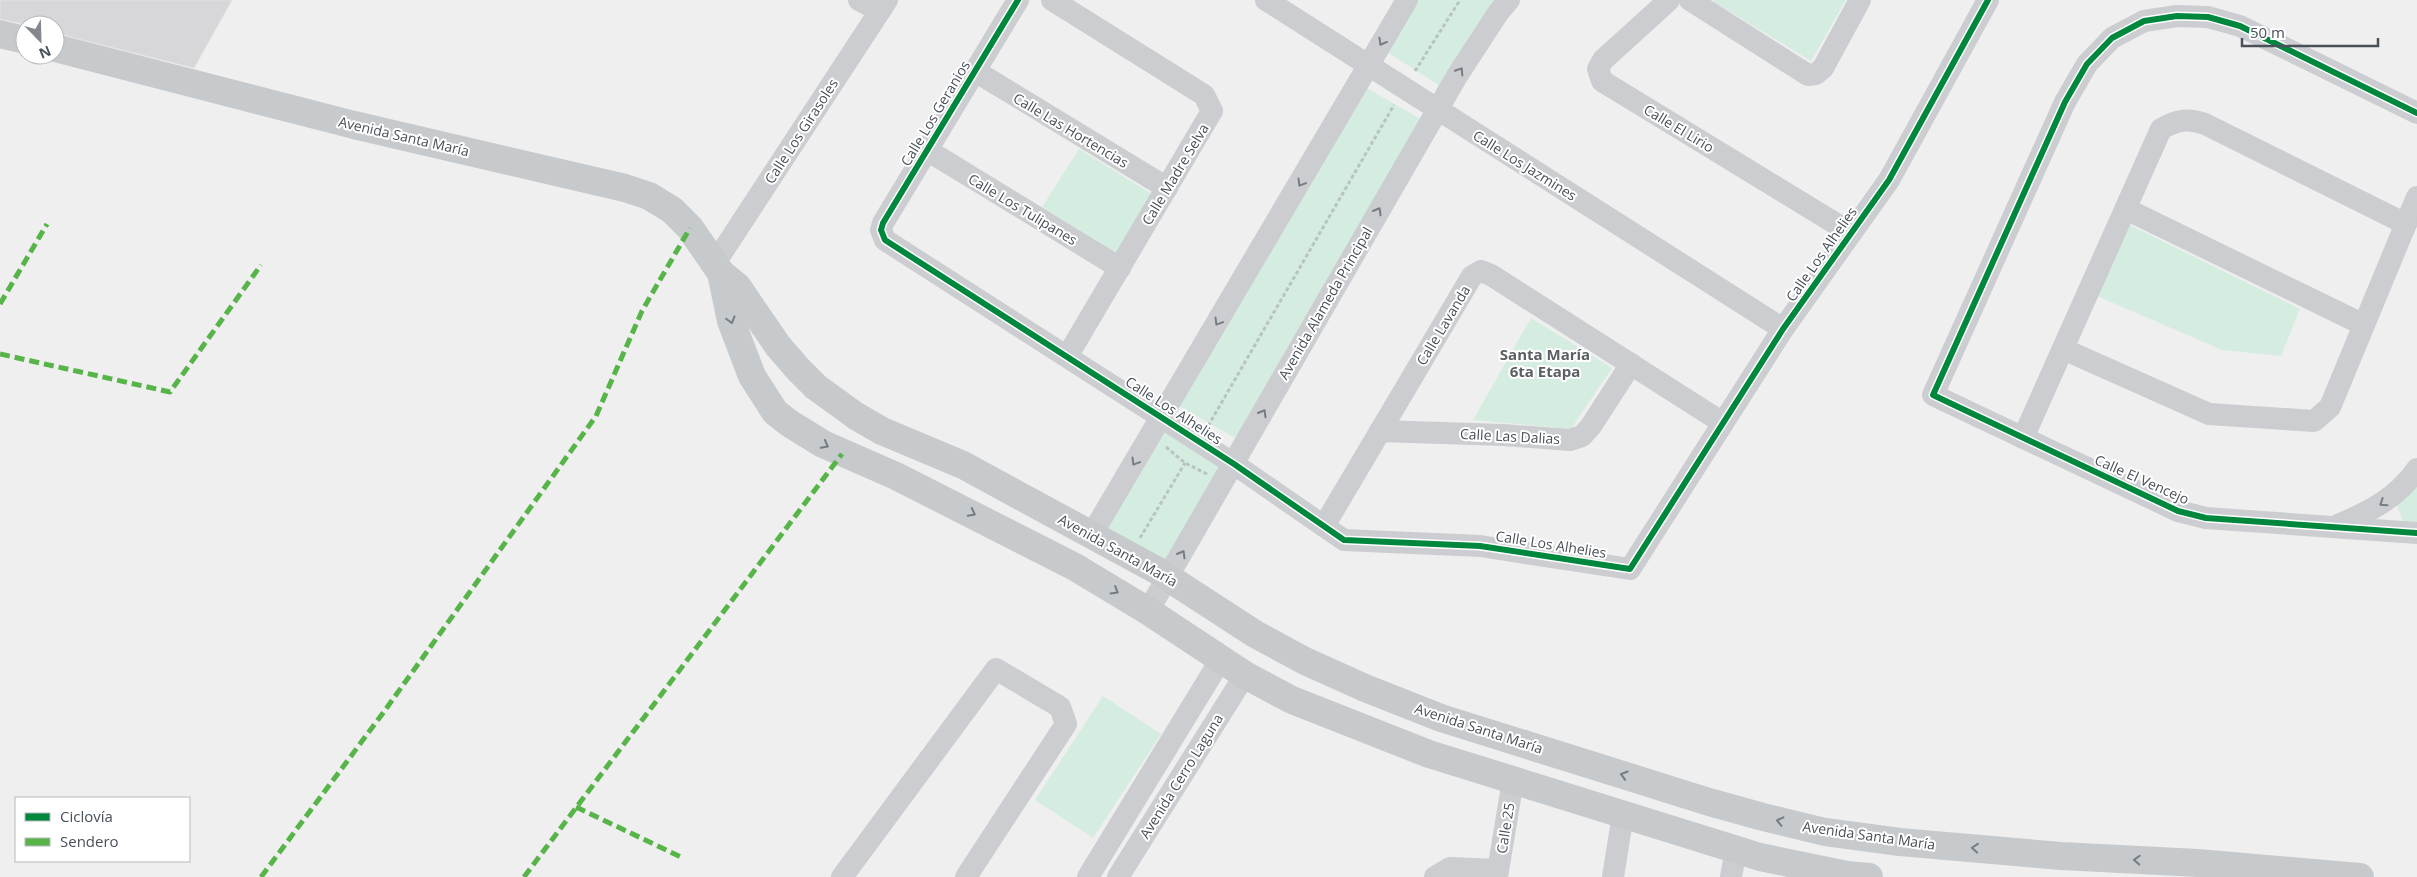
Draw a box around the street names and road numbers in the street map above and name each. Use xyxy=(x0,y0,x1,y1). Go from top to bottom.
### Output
street label: Calle Los Geranios xyxy=(896,56,974,169)
street label: Calle Los Girasoles xyxy=(760,75,842,187)
street label: Calle Las Hortencias xyxy=(1010,88,1132,172)
street label: Calle El Lirio xyxy=(1640,100,1718,156)
street label: Avenida Santa María xyxy=(337,112,471,160)
street label: Calle Madre Selva xyxy=(1137,120,1213,228)
street label: Calle Los Jazmines xyxy=(1470,125,1581,205)
street label: Calle Los Tulipanes xyxy=(965,169,1081,249)
street label: Calle Los Alhelies xyxy=(1781,203,1861,305)
street label: Avenida Alameda Principal xyxy=(1273,223,1377,383)
street label: Calle Lavanda xyxy=(1412,282,1474,368)
street label: Calle Los Alhelies xyxy=(1122,372,1226,449)
street label: Calle Las Dalias xyxy=(1460,424,1561,448)
street label: Calle El Vencejo xyxy=(2092,450,2192,508)
street label: Avenida Santa María xyxy=(1055,509,1181,591)
street label: Calle Los Alhelies xyxy=(1494,526,1608,562)
street label: Avenida Santa María xyxy=(1412,698,1546,758)
street label: Avenida Cerro Laguna xyxy=(1135,710,1227,842)
street label: Calle 25 xyxy=(1492,801,1518,855)
street label: Avenida Santa María xyxy=(1801,816,1937,854)

